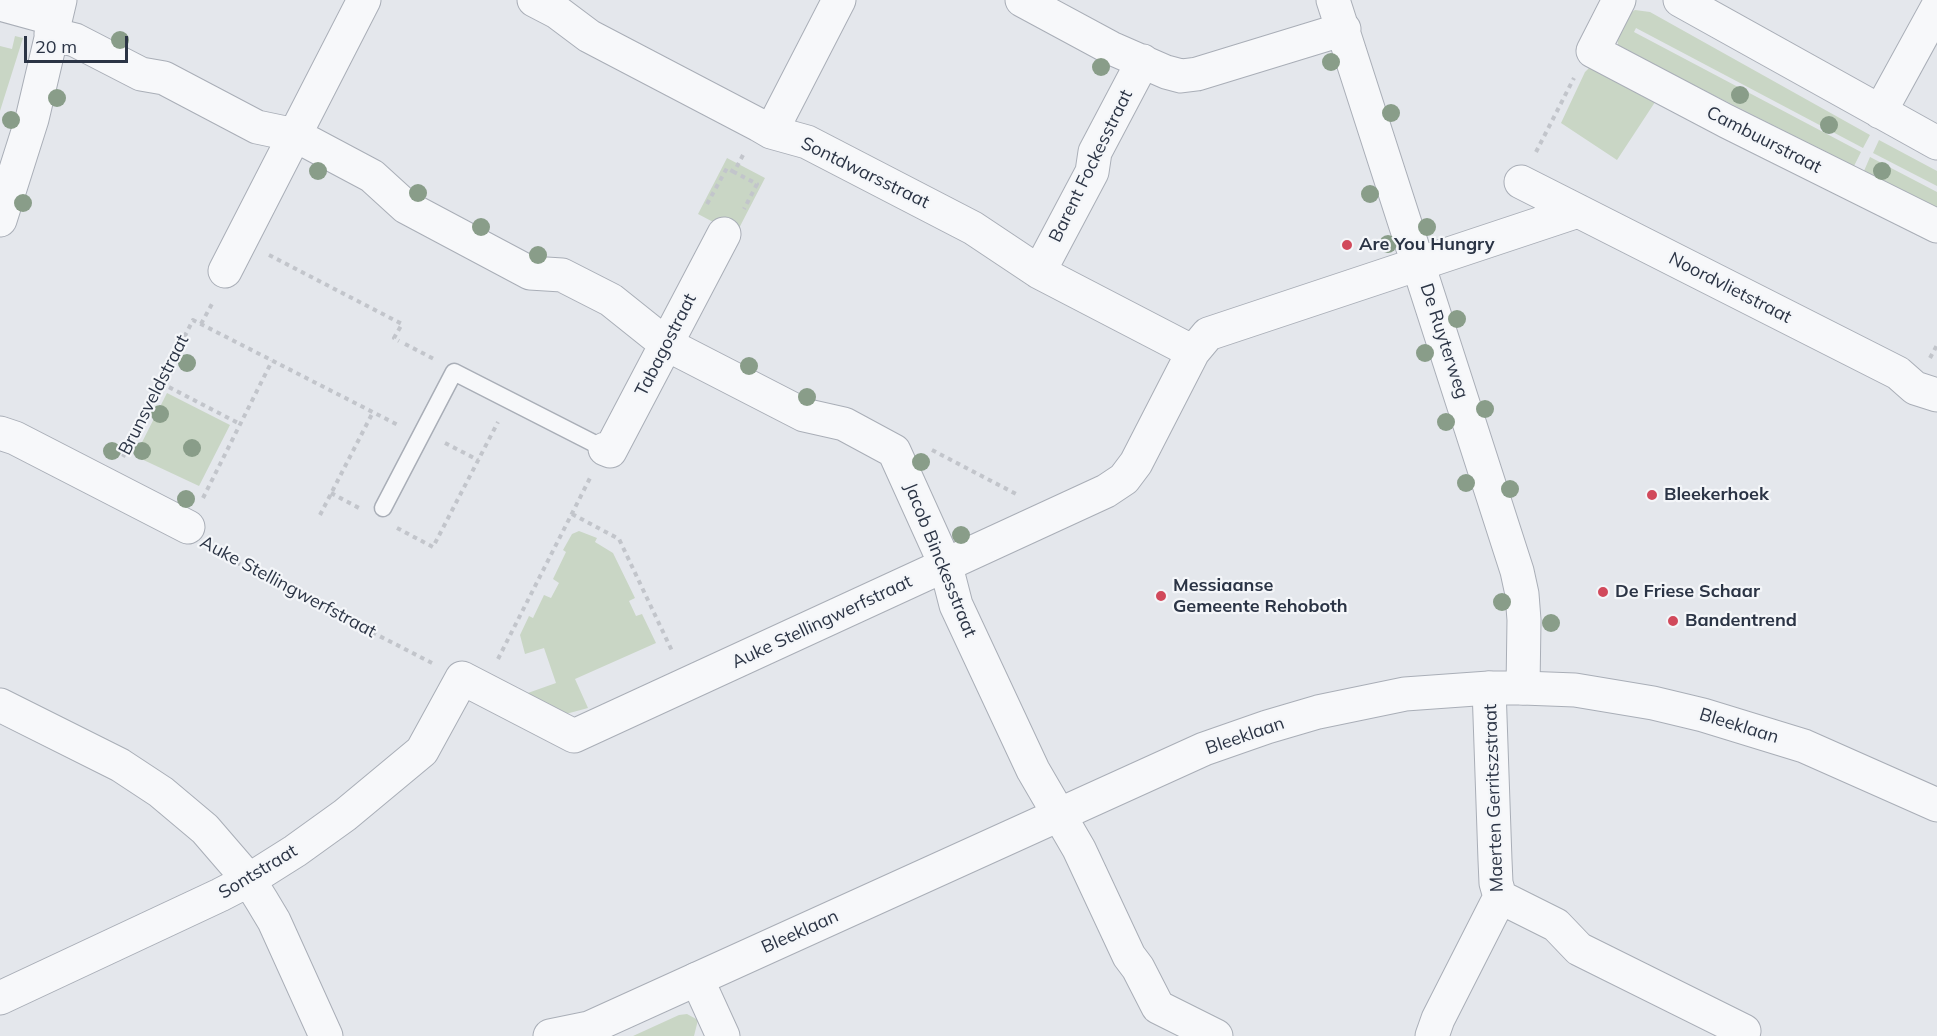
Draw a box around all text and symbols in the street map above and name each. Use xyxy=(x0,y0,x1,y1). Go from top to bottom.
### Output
scale bar xyxy=(27,24,130,62)
text: 20 m xyxy=(35,35,77,58)
street label: Barent Fockesstraat xyxy=(1045,86,1137,246)
street label: Cambuurstraat xyxy=(1703,102,1825,178)
street label: Sontdwarsstraat xyxy=(797,133,933,213)
place label: Are You Hungry xyxy=(1359,234,1494,256)
marker: Are You Hungry xyxy=(1340,238,1354,252)
street label: Noordvlietstraat xyxy=(1665,248,1795,328)
street label: De Ruyterweg xyxy=(1415,281,1473,401)
street label: Tabagostraat xyxy=(631,290,701,400)
street label: Brunsveldstraat xyxy=(114,331,194,459)
street label: Jacob Binckesstraat xyxy=(899,480,981,640)
place label: Bleekerhoek xyxy=(1664,484,1769,506)
marker: Bleekerhoek xyxy=(1645,488,1659,502)
street label: Auke Stellingwerfstraat xyxy=(196,531,380,643)
street label: Auke Stellingwerfstraat xyxy=(728,571,916,673)
place label: Messiaanse Gemeente Rehoboth xyxy=(1173,575,1348,618)
place label: De Friese Schaar xyxy=(1615,581,1760,603)
marker: De Friese Schaar xyxy=(1596,585,1610,599)
marker: Messiaanse Gemeente Rehoboth xyxy=(1154,589,1168,603)
place label: Bandentrend xyxy=(1685,610,1797,632)
marker: Bandentrend xyxy=(1666,614,1680,628)
street label: Maerten Gerritszstraat xyxy=(1480,703,1508,893)
street label: Bleeklaan xyxy=(1697,704,1781,748)
street label: Bleeklaan xyxy=(1203,712,1287,760)
street label: Sontstraat xyxy=(215,840,301,904)
street label: Bleeklaan xyxy=(758,905,842,959)

